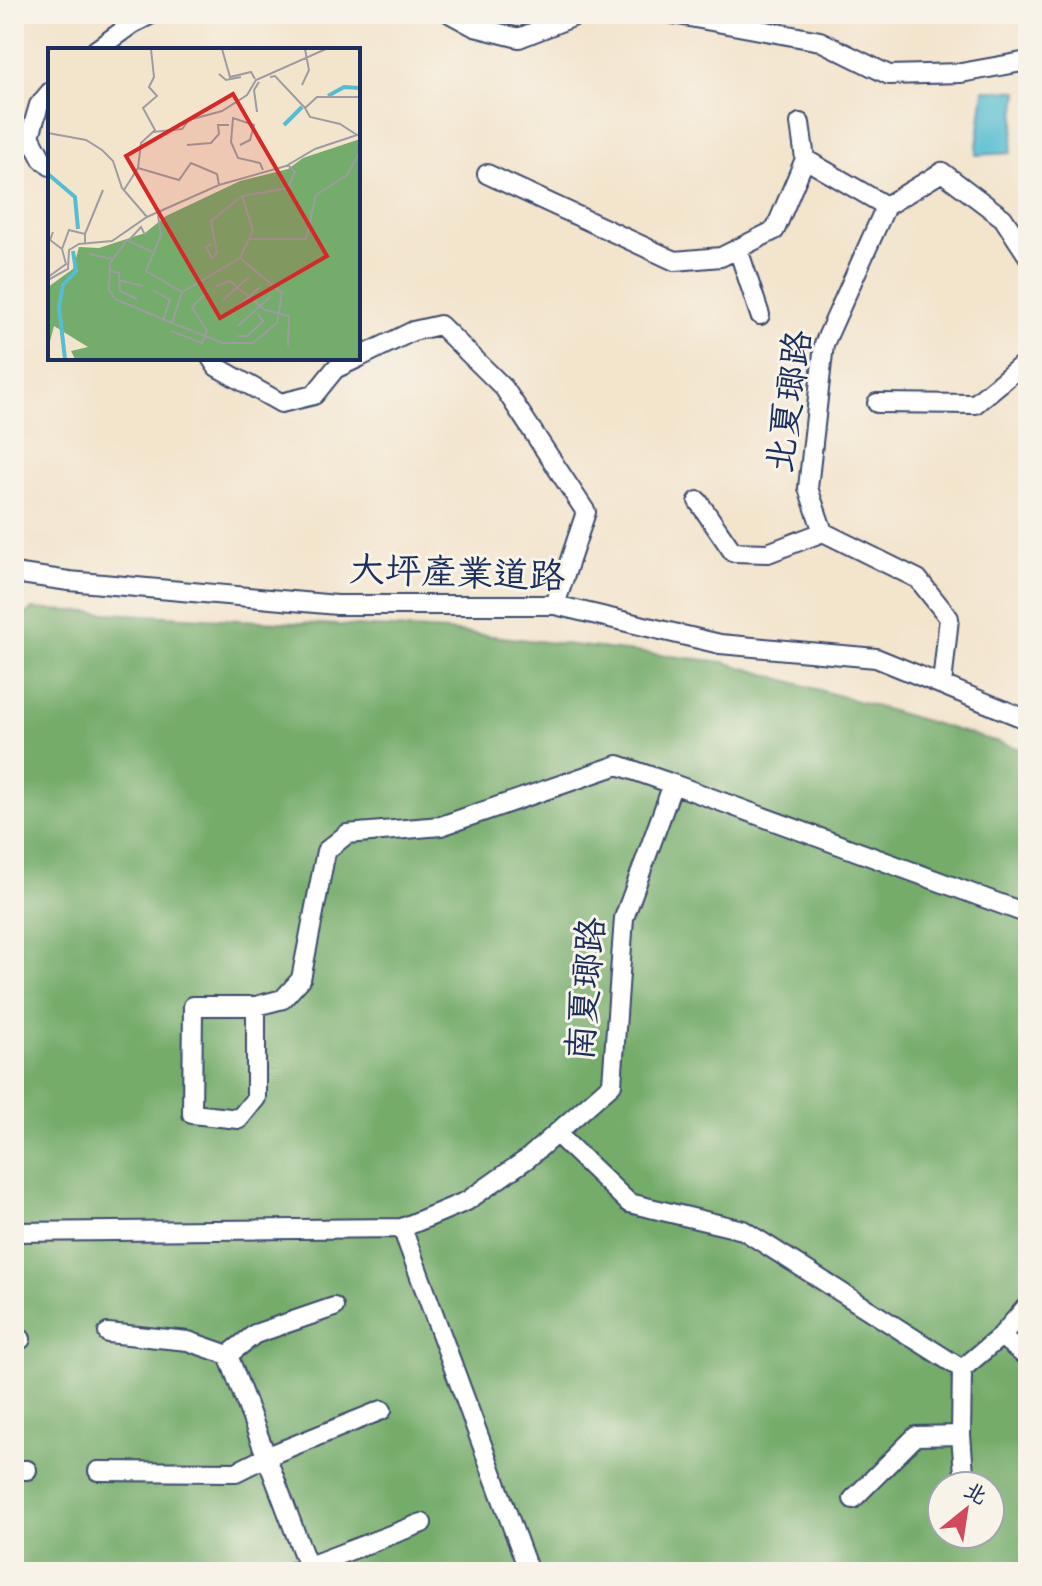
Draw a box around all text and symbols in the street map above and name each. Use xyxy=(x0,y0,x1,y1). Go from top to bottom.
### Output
inset map xyxy=(48,48,360,360)
street label: 北夏瑯路 xyxy=(756,327,828,477)
street label: 大坪產業道路 xyxy=(348,546,566,606)
street label: 南夏瑯路 xyxy=(556,915,622,1063)
north arrow xyxy=(926,1470,1006,1550)
text: 北 xyxy=(957,1476,992,1515)

